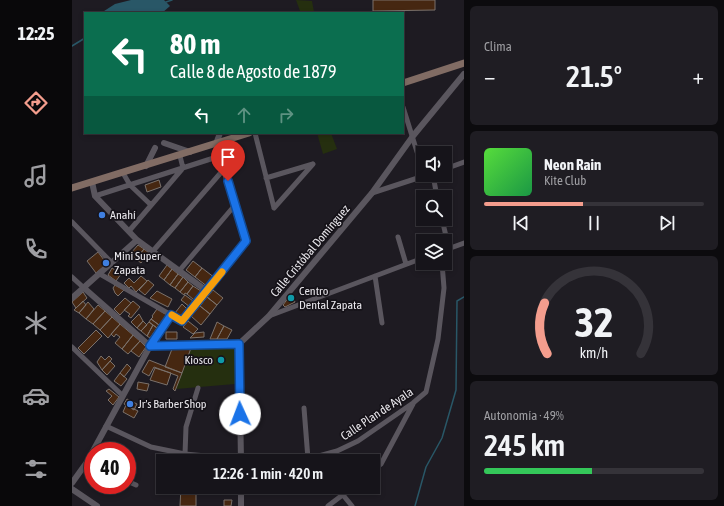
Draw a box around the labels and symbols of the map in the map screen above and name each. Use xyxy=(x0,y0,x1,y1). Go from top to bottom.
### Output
pin xyxy=(211,140,245,181)
street label: Calle Cristóbal Domínguez xyxy=(267,202,353,300)
place label: Anahí xyxy=(110,208,136,222)
marker: Anahí xyxy=(97,210,107,220)
place label: Mini Super Zapata xyxy=(114,249,161,277)
marker: Mini Super Zapata xyxy=(101,258,111,268)
place label: Centro Dental Zapata xyxy=(299,284,362,312)
marker: Centro Dental Zapata xyxy=(286,293,296,303)
place label: Kiosco xyxy=(184,353,213,367)
marker: Kiosco xyxy=(216,355,226,365)
street label: Calle Plan de Ayala xyxy=(338,385,416,443)
position arrow xyxy=(219,393,261,435)
place label: Jr's Barber Shop xyxy=(138,397,207,411)
marker: Jr's Barber Shop xyxy=(125,399,135,409)
speed limit sign: 40 xyxy=(84,442,136,494)

